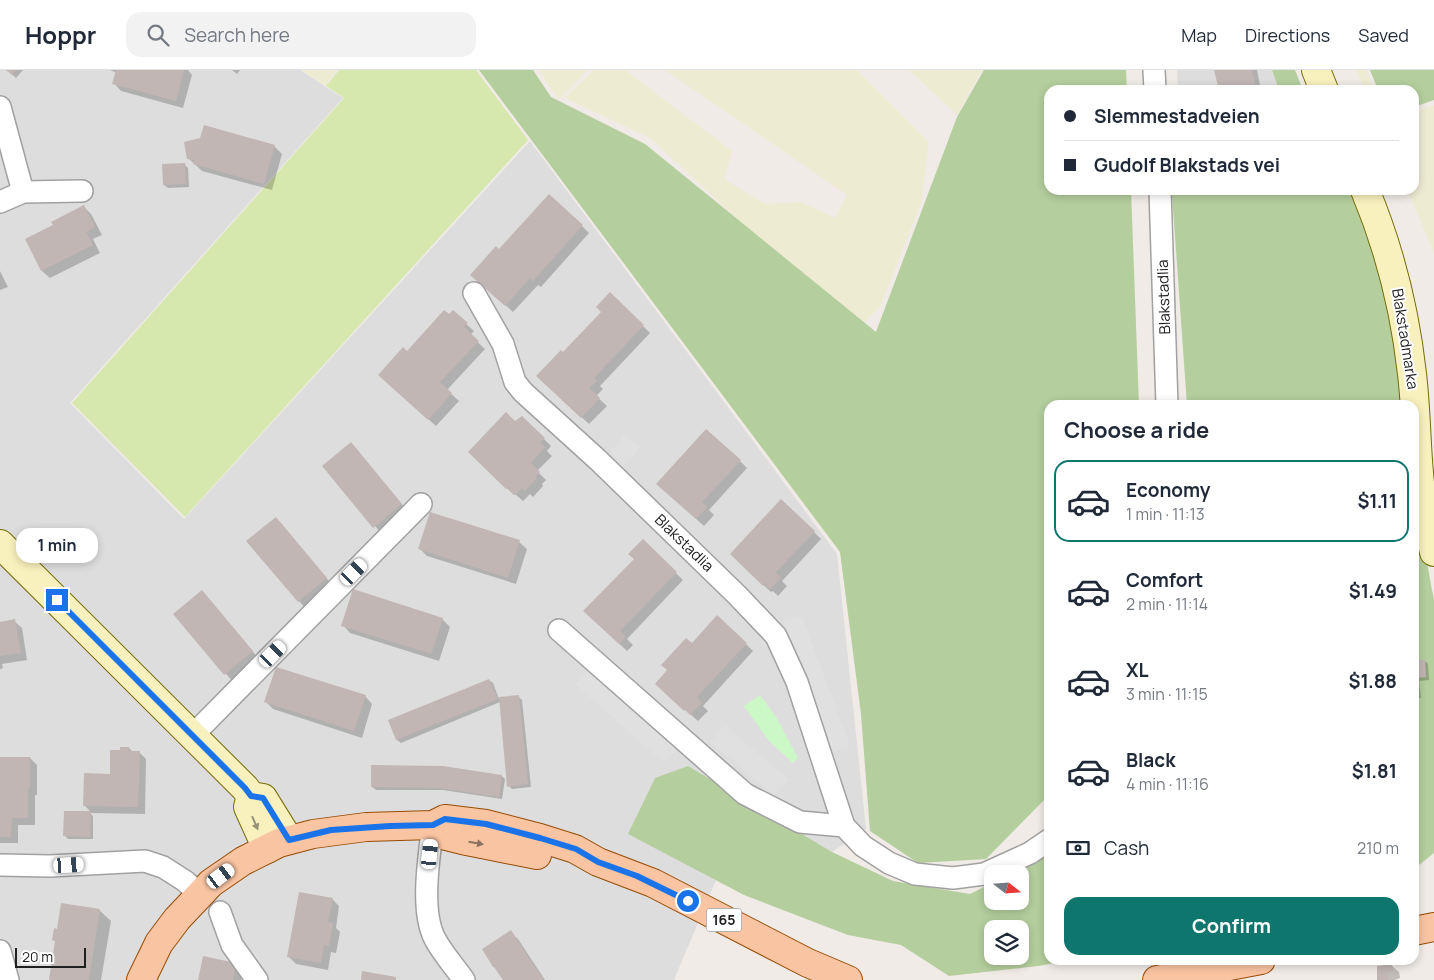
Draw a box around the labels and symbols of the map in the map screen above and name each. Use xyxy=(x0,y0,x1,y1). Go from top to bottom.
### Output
street label: Blakstadlia xyxy=(1152,259,1175,335)
street label: Blakstadmarka xyxy=(1387,287,1424,391)
street label: Blakstadlia xyxy=(650,509,719,576)
callout: 1 min xyxy=(16,528,98,562)
car xyxy=(338,556,369,588)
route end xyxy=(46,589,68,611)
car xyxy=(257,638,288,670)
one-way arrow xyxy=(251,816,259,831)
car xyxy=(420,838,439,870)
one-way arrow xyxy=(469,839,484,847)
car xyxy=(53,857,84,873)
car xyxy=(204,861,237,891)
north arrow xyxy=(984,865,1029,910)
route start xyxy=(677,890,699,912)
road number: 165 xyxy=(706,908,742,932)
scale bar xyxy=(15,945,86,968)

